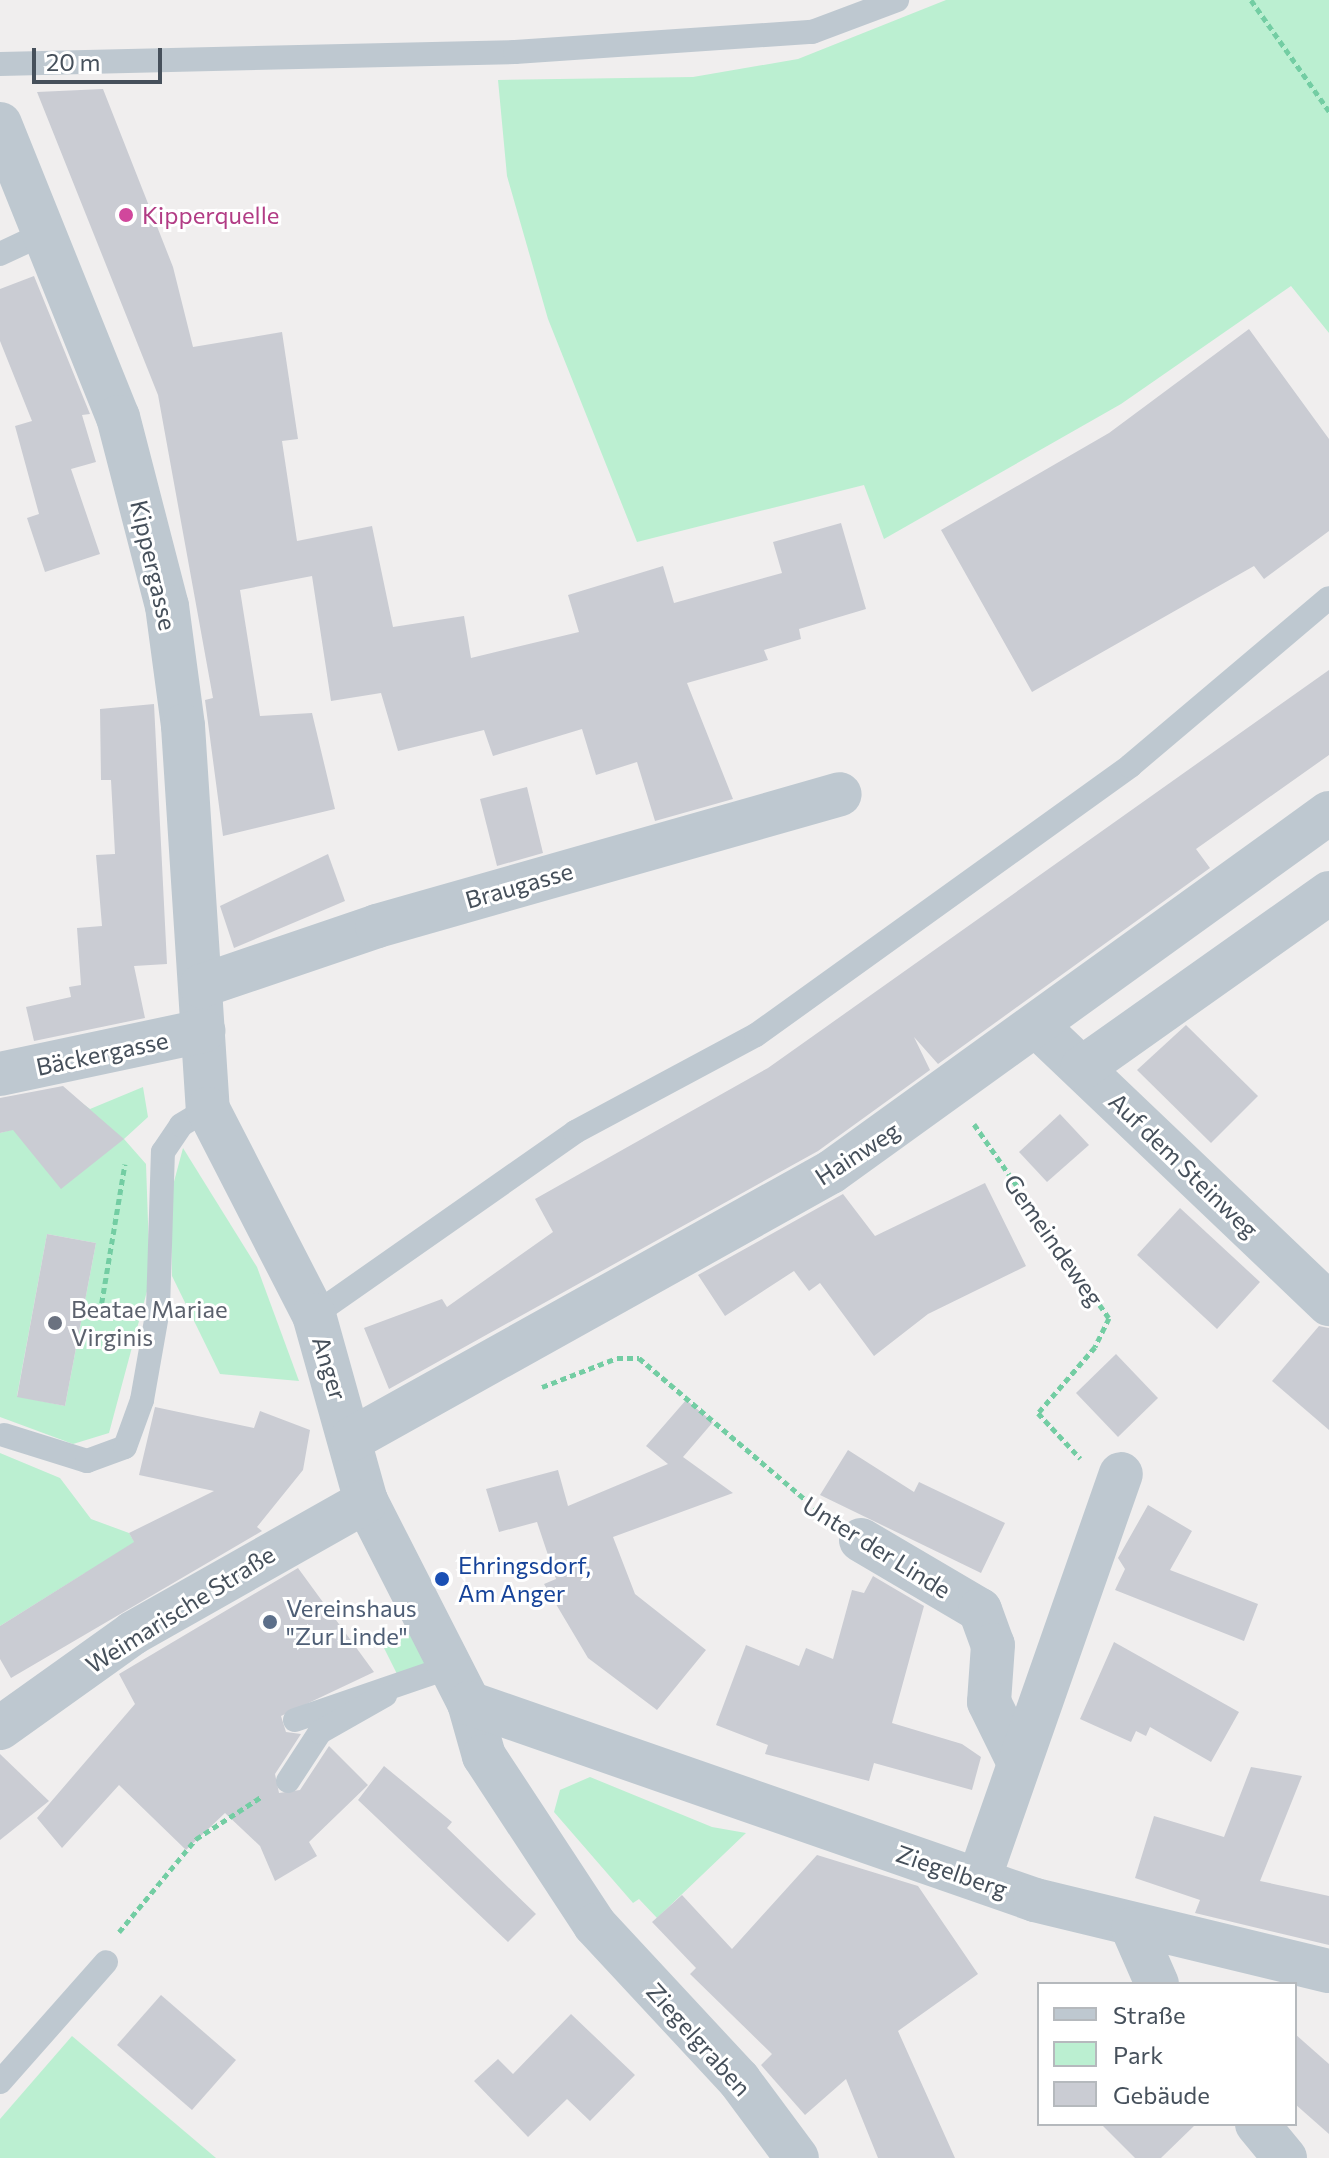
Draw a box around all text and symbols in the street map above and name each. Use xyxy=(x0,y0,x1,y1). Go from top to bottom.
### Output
scale bar xyxy=(36,32,166,82)
text: 20 m xyxy=(46,47,100,76)
place label: Kipperquelle xyxy=(142,201,279,229)
marker: Kipperquelle xyxy=(117,206,135,224)
street label: Kippergasse xyxy=(125,497,183,633)
street label: Braugasse xyxy=(462,856,576,914)
street label: Bäckergasse xyxy=(33,1025,171,1081)
street label: Auf dem Steinweg xyxy=(1103,1087,1265,1243)
street label: Hainweg xyxy=(809,1115,905,1191)
street label: Gemeindeweg xyxy=(998,1168,1110,1312)
place label: Beatae Mariae Virginis xyxy=(71,1295,228,1351)
marker: Beatae Mariae Virginis xyxy=(46,1314,64,1332)
street label: Anger xyxy=(307,1333,353,1403)
street label: Unter der Linde xyxy=(798,1490,956,1604)
street label: Weimarische Straße xyxy=(80,1539,280,1679)
place label: Ehringsdorf, Am Anger xyxy=(458,1551,591,1607)
marker: Ehringsdorf, Am Anger xyxy=(433,1570,451,1588)
place label: Vereinshaus "Zur Linde" xyxy=(286,1594,417,1650)
marker: Vereinshaus "Zur Linde" xyxy=(261,1613,279,1631)
street label: Ziegelberg xyxy=(893,1839,1011,1903)
street label: Ziegelgraben xyxy=(641,1977,757,2101)
legend xyxy=(1037,1982,1297,2126)
text: Straße xyxy=(1113,2000,1186,2029)
text: Park xyxy=(1113,2040,1163,2069)
text: Gebäude xyxy=(1113,2080,1210,2109)

